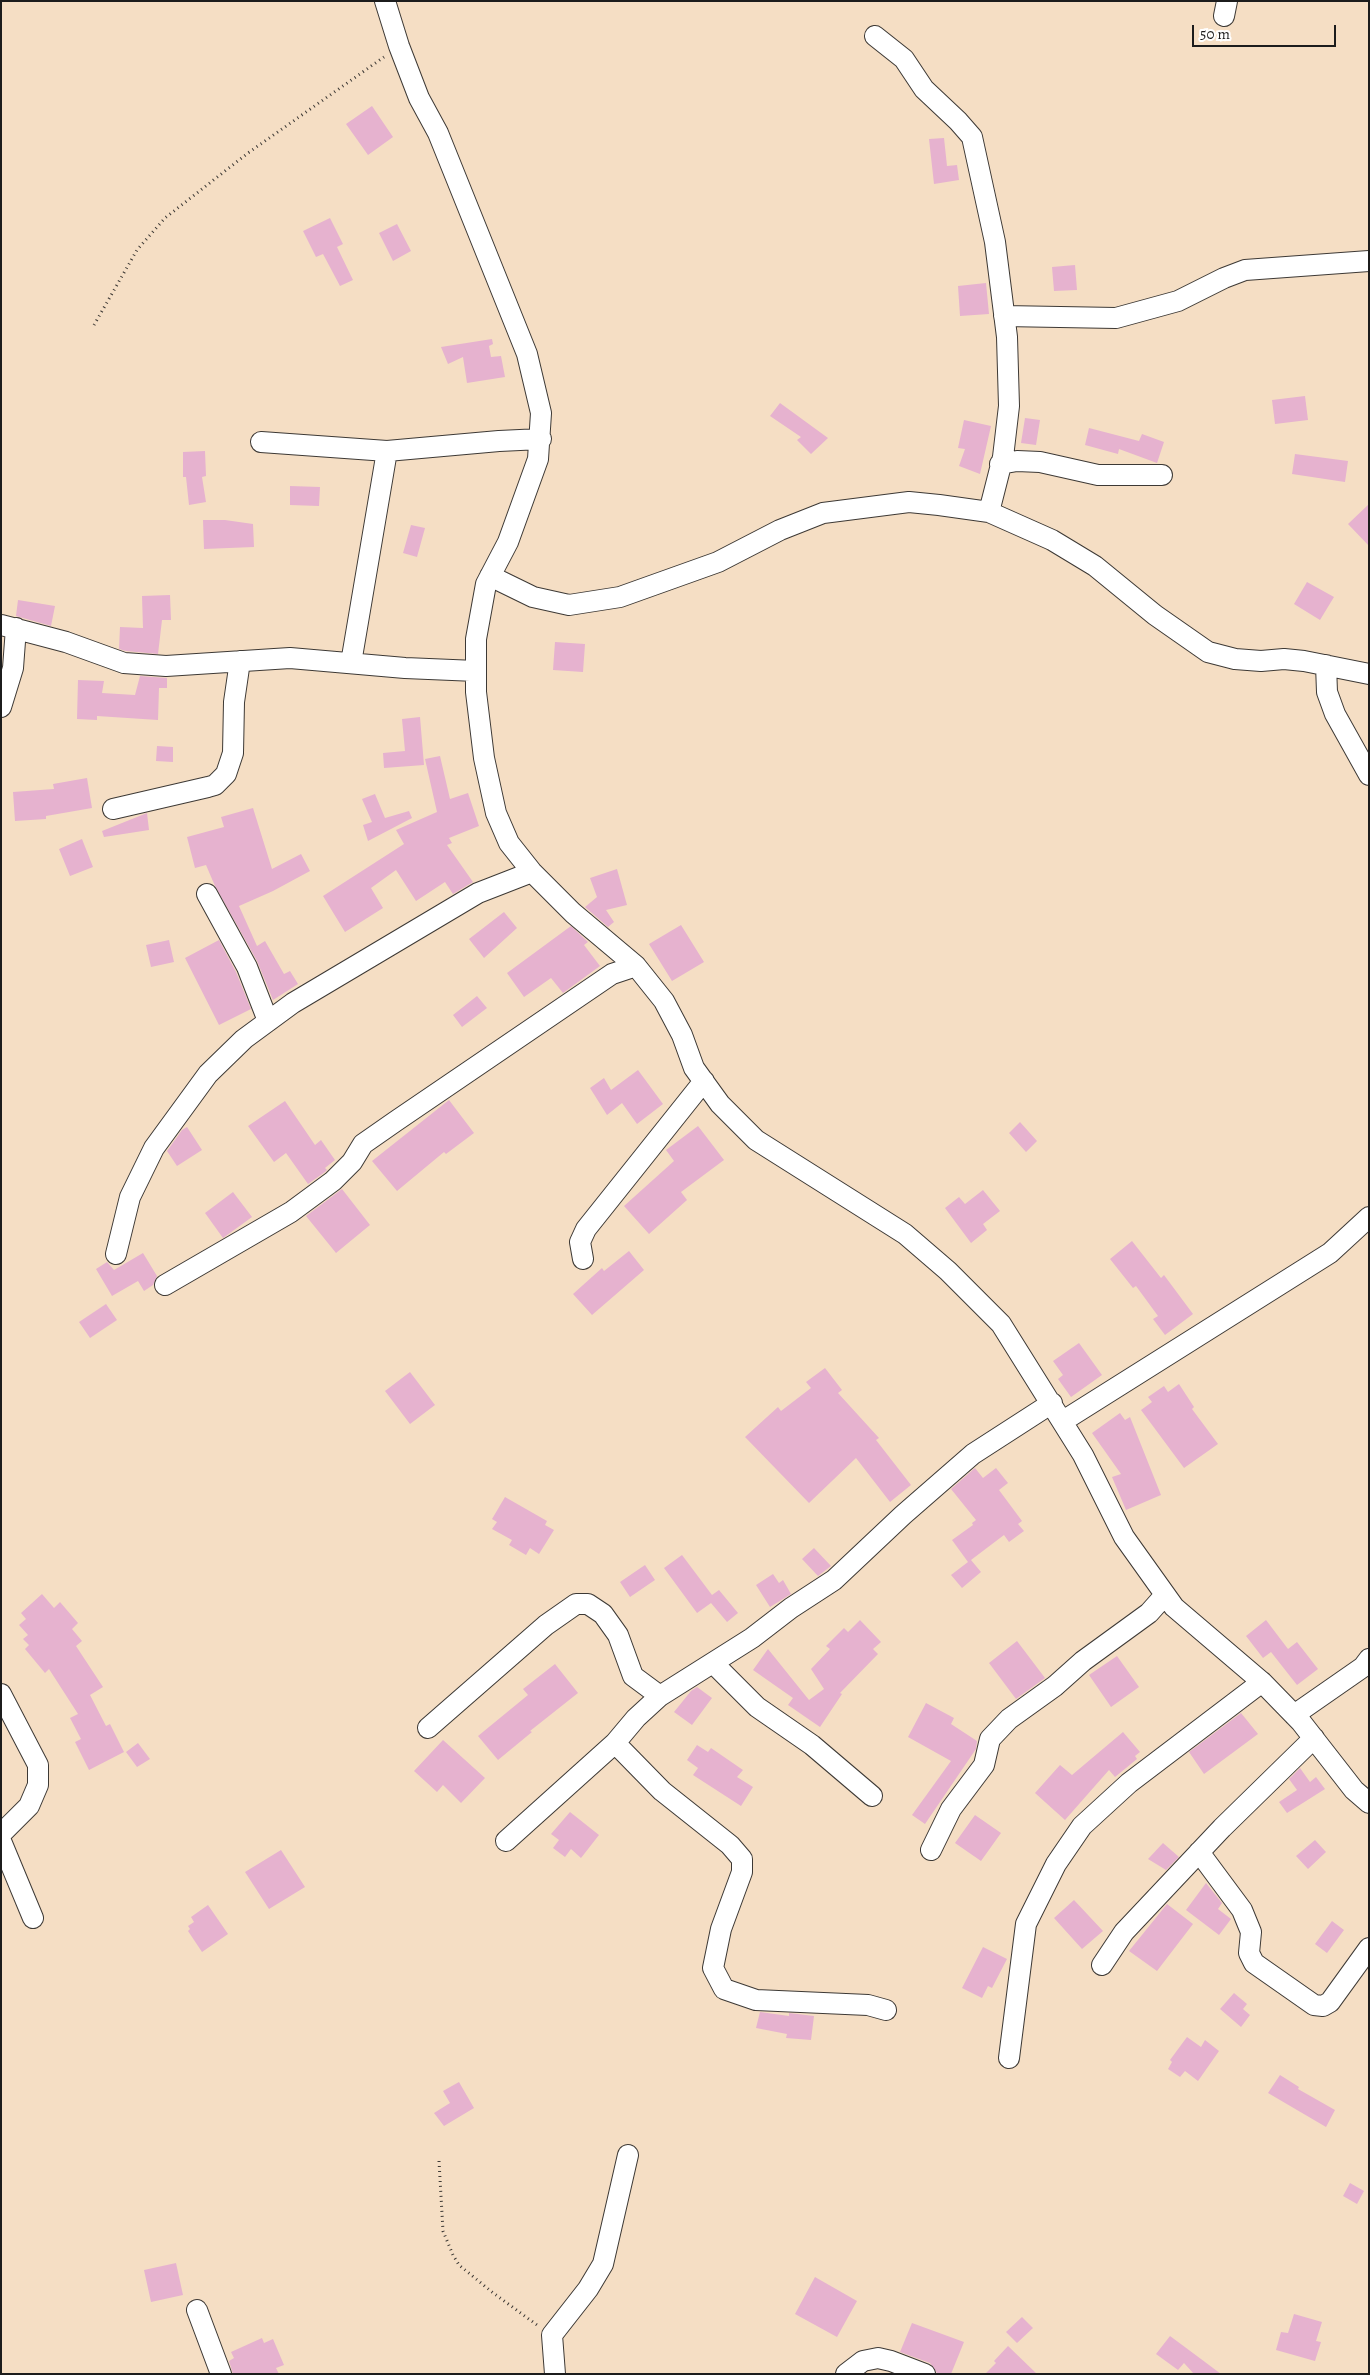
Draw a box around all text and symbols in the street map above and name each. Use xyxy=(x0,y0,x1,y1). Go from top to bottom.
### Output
scale bar xyxy=(1195,15,1339,47)
text: 50 m xyxy=(1200,24,1230,44)

